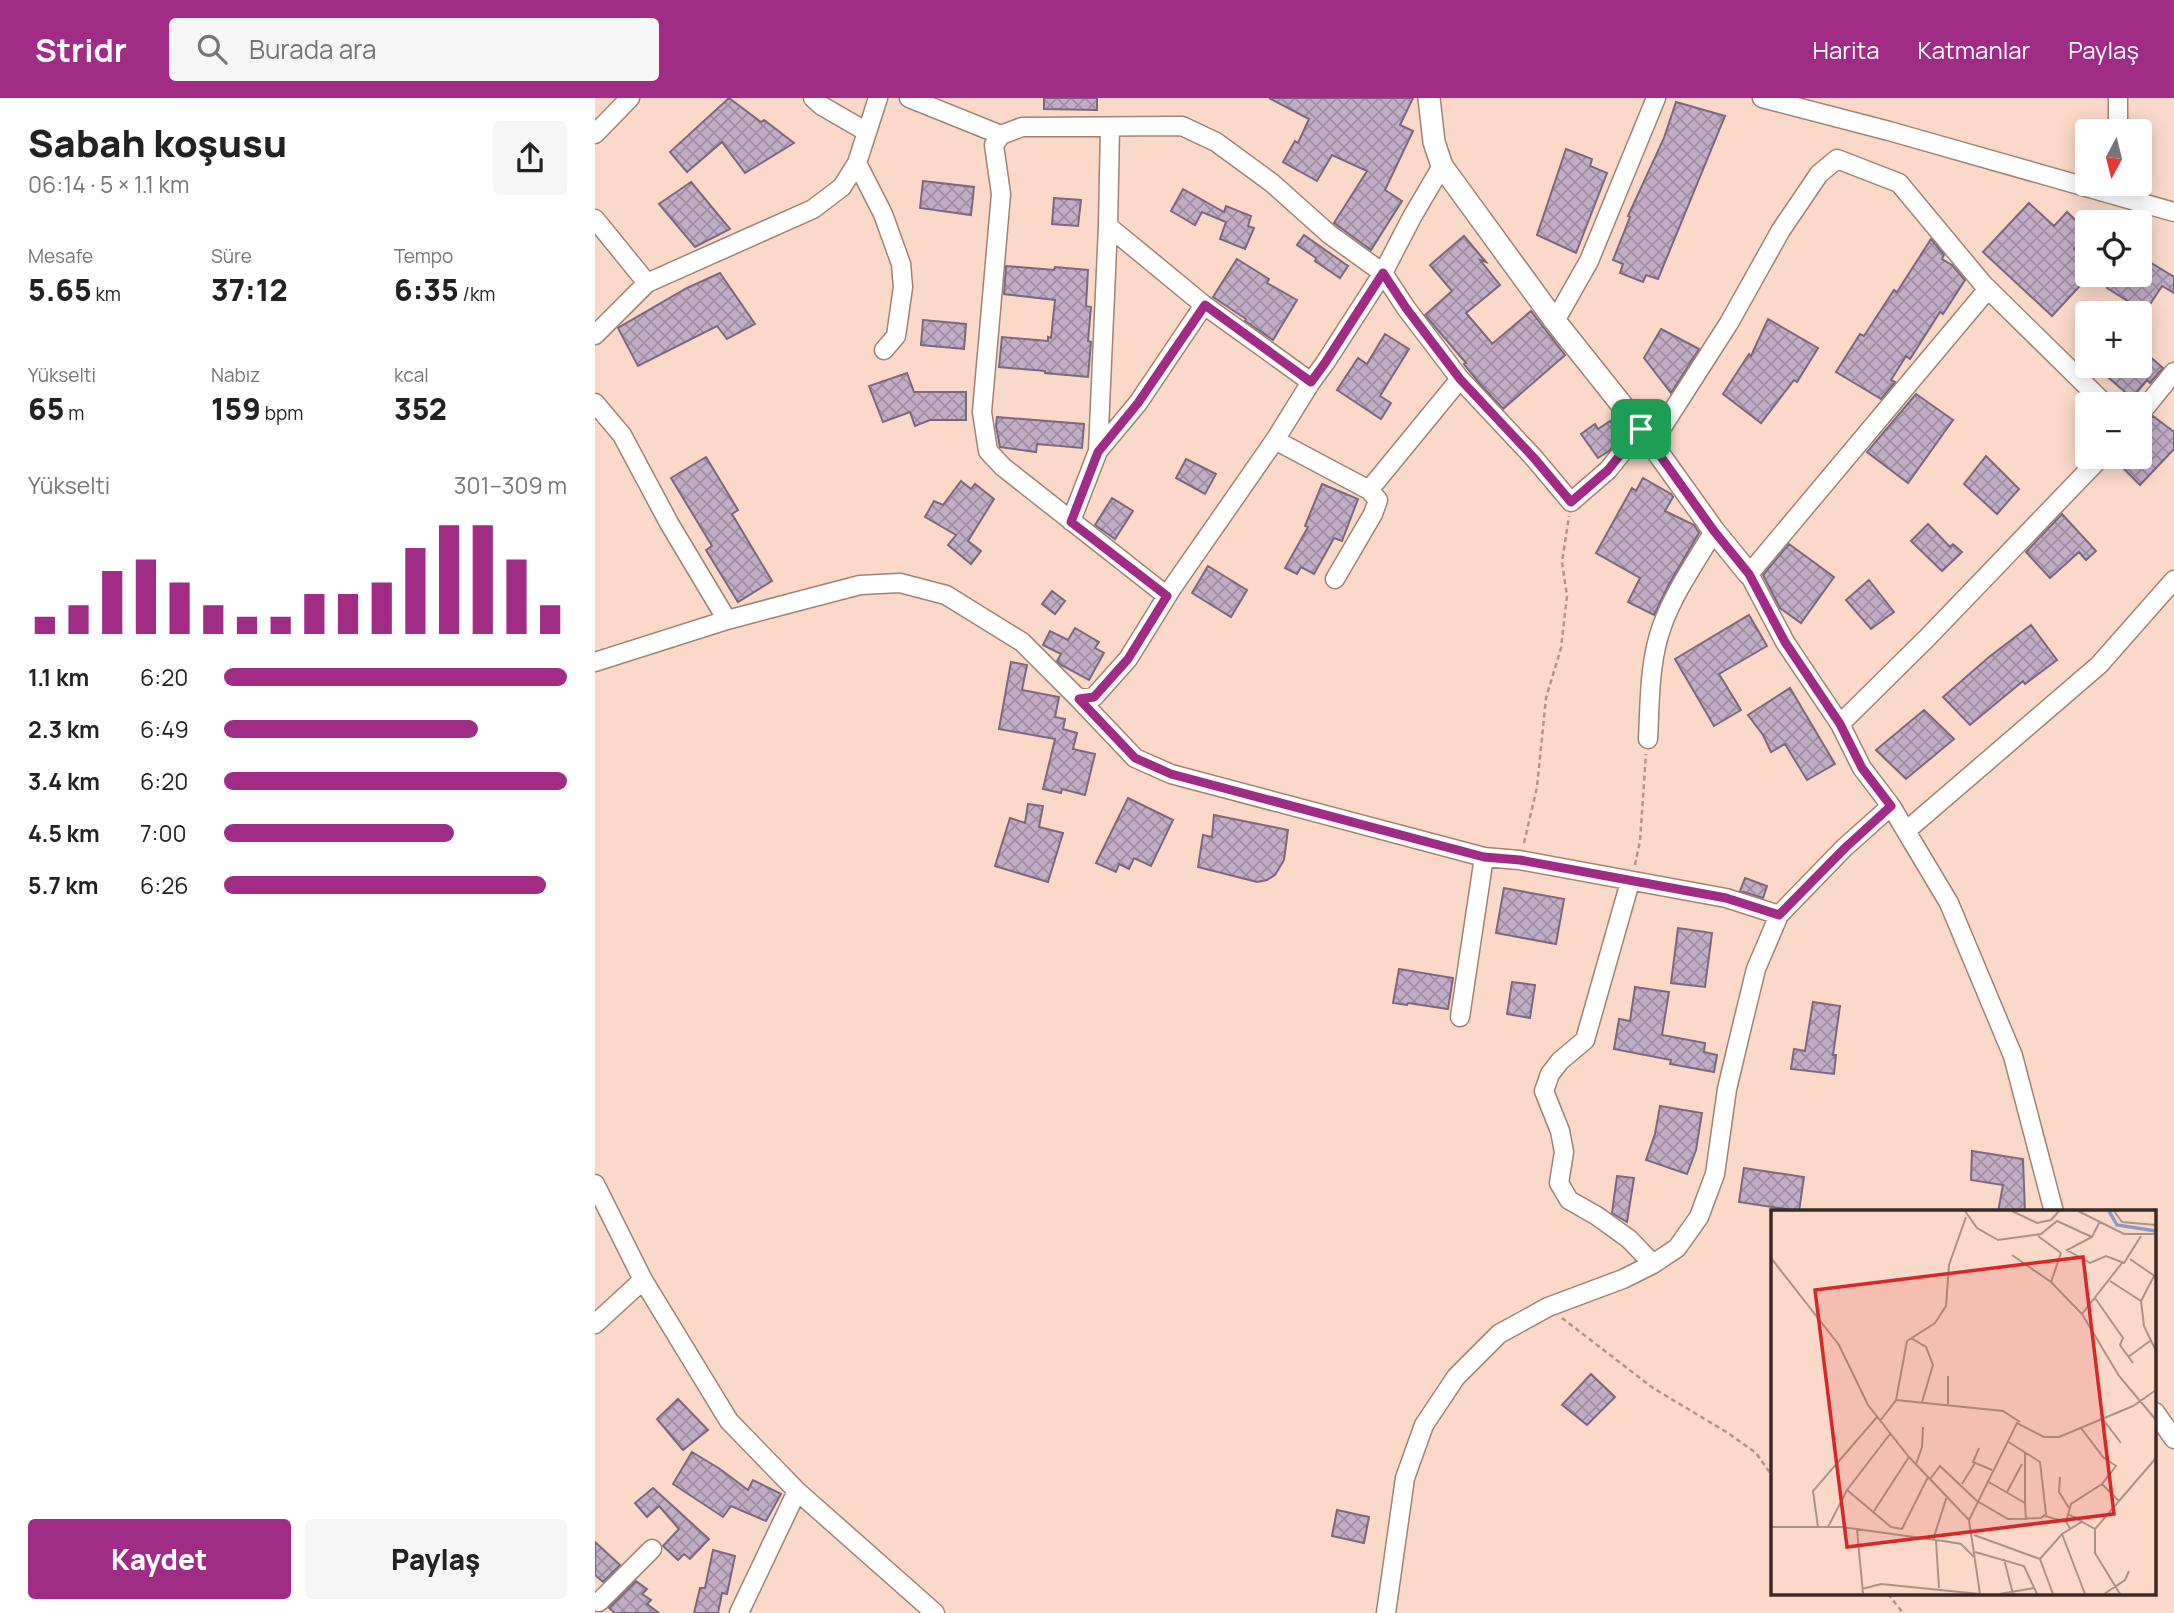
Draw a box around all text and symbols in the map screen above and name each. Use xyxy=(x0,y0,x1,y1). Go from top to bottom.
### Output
search box xyxy=(169,18,659,81)
text: Stridr xyxy=(35,27,127,72)
icon: search xyxy=(193,30,231,68)
text: Burada ara xyxy=(249,31,376,67)
text: Harita xyxy=(1813,33,1880,66)
text: Katmanlar xyxy=(1918,33,2030,66)
text: Paylaş xyxy=(2068,33,2139,66)
text: Sabah koşusu xyxy=(28,116,287,168)
north arrow xyxy=(2075,119,2153,196)
map controls xyxy=(2075,119,2152,469)
button: share xyxy=(493,121,567,195)
text: 06:14 · 5 × 1.1 km xyxy=(28,168,189,200)
button: locate xyxy=(2075,210,2152,287)
text: Mesafe xyxy=(28,243,93,269)
text: Süre xyxy=(211,243,252,269)
text: Tempo xyxy=(394,243,453,269)
text: 5.65 xyxy=(28,269,92,310)
text: 37:12 xyxy=(211,269,288,310)
text: 6:35 xyxy=(394,269,459,310)
text: km xyxy=(92,281,121,307)
text: /km xyxy=(459,281,495,307)
button: + xyxy=(2075,301,2152,378)
text: Yükselti xyxy=(28,362,96,388)
text: Nabız xyxy=(211,362,260,388)
text: kcal xyxy=(394,362,429,388)
text: 65 xyxy=(28,388,64,429)
text: 159 xyxy=(211,388,261,429)
text: 352 xyxy=(394,388,447,429)
button: − xyxy=(2075,392,2152,469)
pin xyxy=(1611,399,1671,459)
text: m xyxy=(64,400,84,426)
text: bpm xyxy=(261,400,303,426)
icon: arrive xyxy=(1622,410,1660,448)
text: Yükselti xyxy=(28,469,110,501)
text: 301–309 m xyxy=(454,469,567,501)
text: 1.1 km xyxy=(28,661,89,693)
text: 6:20 xyxy=(140,661,188,693)
text: 2.3 km xyxy=(28,713,100,745)
text: 6:49 xyxy=(140,713,189,745)
text: 3.4 km xyxy=(28,765,100,797)
text: 6:20 xyxy=(140,765,188,797)
text: 4.5 km xyxy=(28,817,100,849)
text: 7:00 xyxy=(140,817,186,849)
text: 5.7 km xyxy=(28,869,98,901)
text: 6:26 xyxy=(140,869,189,901)
inset map xyxy=(1771,1210,2157,1596)
button: Kaydet xyxy=(28,1519,291,1599)
button: Paylaş xyxy=(305,1519,567,1599)

